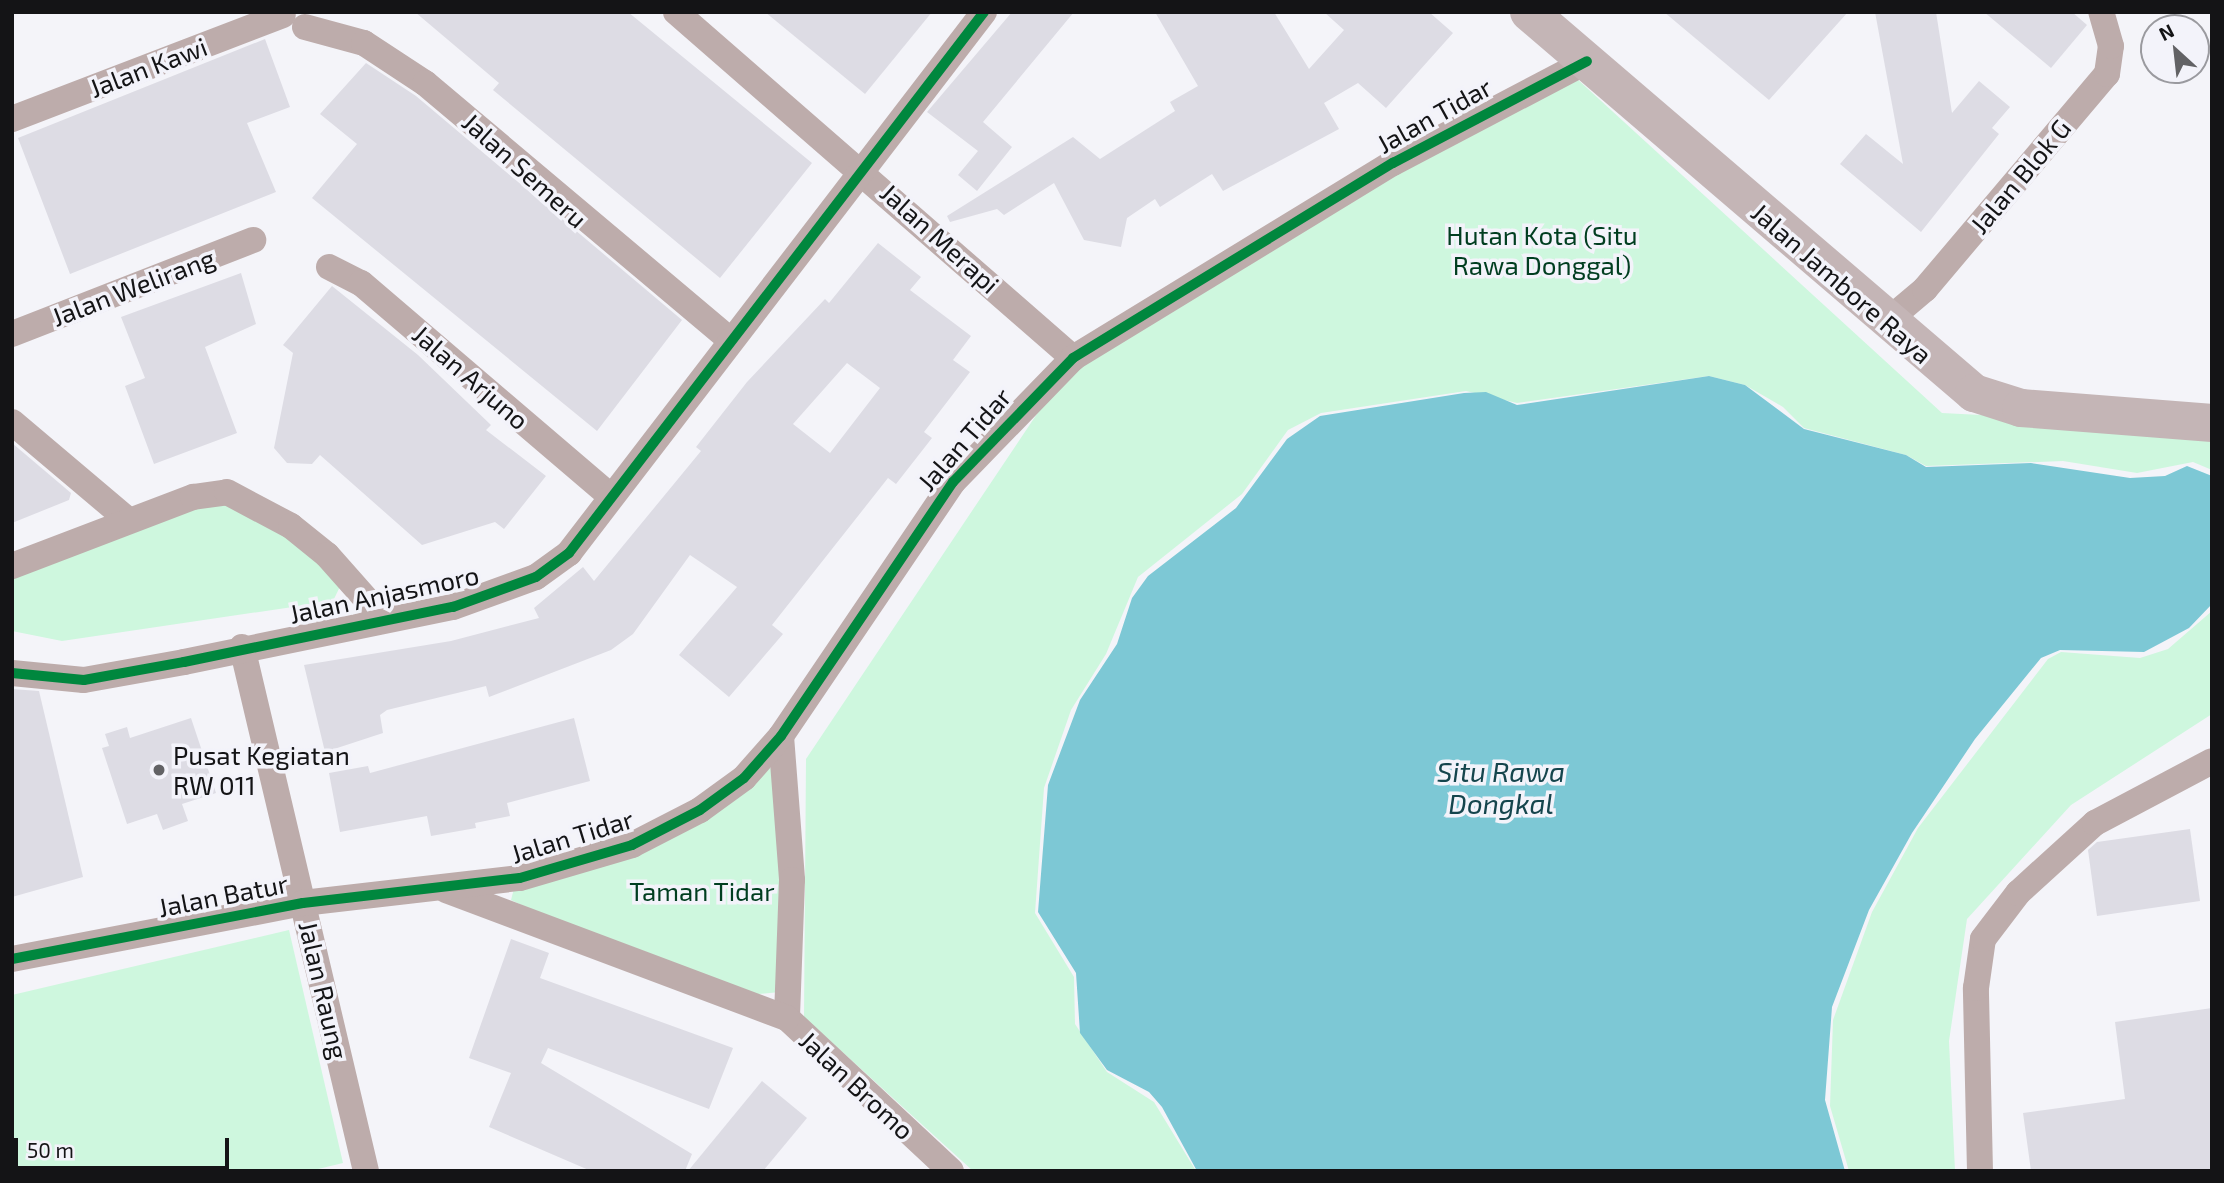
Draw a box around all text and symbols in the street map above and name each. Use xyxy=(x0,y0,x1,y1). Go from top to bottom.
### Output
north arrow xyxy=(2140,14,2210,84)
text: N xyxy=(2155,18,2177,45)
street label: Jalan Kawi xyxy=(85,30,211,104)
street label: Jalan Tidar xyxy=(1371,71,1497,159)
street label: Jalan Semeru xyxy=(456,106,594,234)
street label: Jalan Blok G xyxy=(1963,112,2077,240)
street label: Jalan Merapi xyxy=(874,177,1006,299)
street label: Jalan Jambore Raya xyxy=(1745,196,1939,370)
park label: Hutan Kota (Situ Rawa Donggal) xyxy=(1446,219,1638,280)
street label: Jalan Welirang xyxy=(47,242,219,332)
street label: Jalan Arjuno xyxy=(406,318,536,436)
street label: Jalan Tidar xyxy=(911,381,1017,497)
street label: Jalan Anjasmoro xyxy=(286,559,482,629)
place label: Pusat Kegiatan RW 011 xyxy=(173,739,350,800)
water label: Situ Rawa Dongkal xyxy=(1437,754,1565,820)
marker: Pusat Kegiatan RW 011 xyxy=(151,762,167,778)
street label: Jalan Tidar xyxy=(507,802,637,870)
street label: Jalan Batur xyxy=(155,867,291,923)
park label: Taman Tidar xyxy=(629,875,775,907)
street label: Jalan Raung xyxy=(293,918,355,1062)
street label: Jalan Bromo xyxy=(794,1024,920,1146)
scale bar xyxy=(18,1124,233,1168)
text: 50 m xyxy=(27,1137,74,1162)

